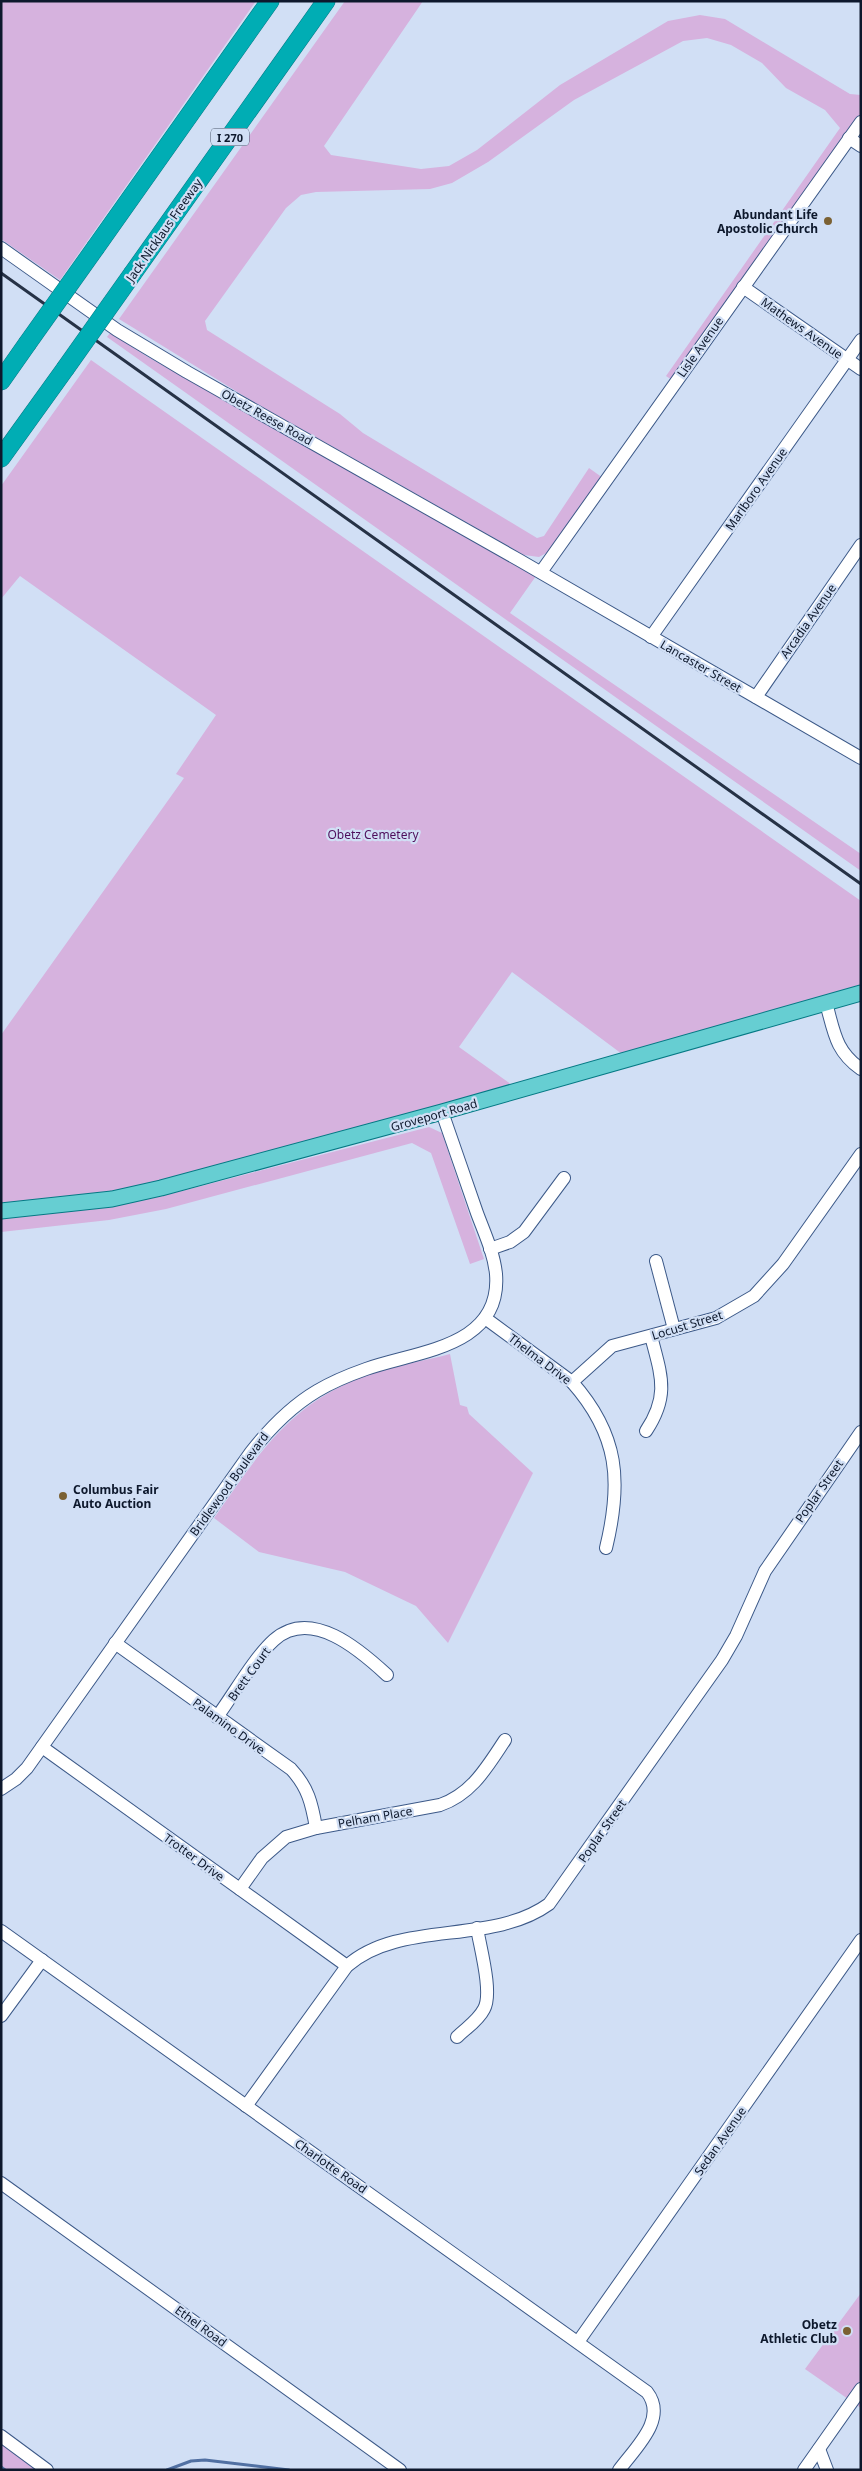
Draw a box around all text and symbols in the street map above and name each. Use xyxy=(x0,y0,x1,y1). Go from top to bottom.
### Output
road number: I 270 xyxy=(211,128,249,146)
street label: Jack Nicklaus Freeway xyxy=(121,174,207,286)
place label: Abundant Life Apostolic Church xyxy=(717,206,818,237)
marker: Abundant Life Apostolic Church xyxy=(822,215,834,227)
street label: Mathews Avenue xyxy=(758,293,847,363)
street label: Lisle Avenue xyxy=(673,313,727,381)
street label: Obetz Reese Road xyxy=(218,385,316,449)
street label: Marlboro Avenue xyxy=(721,444,791,534)
street label: Arcadia Avenue xyxy=(776,580,840,662)
street label: Lancaster Street xyxy=(657,636,745,697)
park label: Obetz Cemetery xyxy=(327,826,419,843)
street label: Groveport Road xyxy=(389,1095,479,1135)
street label: Locust Street xyxy=(649,1306,725,1344)
street label: Thelma Drive xyxy=(505,1330,575,1388)
street label: Bridlewood Boulevard xyxy=(186,1429,272,1539)
street label: Poplar Street xyxy=(791,1456,847,1526)
place label: Columbus Fair Auto Auction xyxy=(73,1481,159,1512)
marker: Columbus Fair Auto Auction xyxy=(57,1490,69,1502)
street label: Brett Court xyxy=(224,1643,275,1704)
street label: Palamino Drive xyxy=(189,1694,269,1758)
street label: Poplar Street xyxy=(574,1796,630,1866)
street label: Pelham Place xyxy=(336,1802,414,1832)
street label: Trotter Drive xyxy=(160,1829,228,1885)
street label: Sedan Avenue xyxy=(690,2103,750,2179)
street label: Charlotte Road xyxy=(292,2135,370,2197)
street label: Ethel Road xyxy=(172,2301,230,2351)
place label: Obetz Athletic Club xyxy=(760,2316,837,2347)
marker: Obetz Athletic Club xyxy=(841,2325,853,2337)

